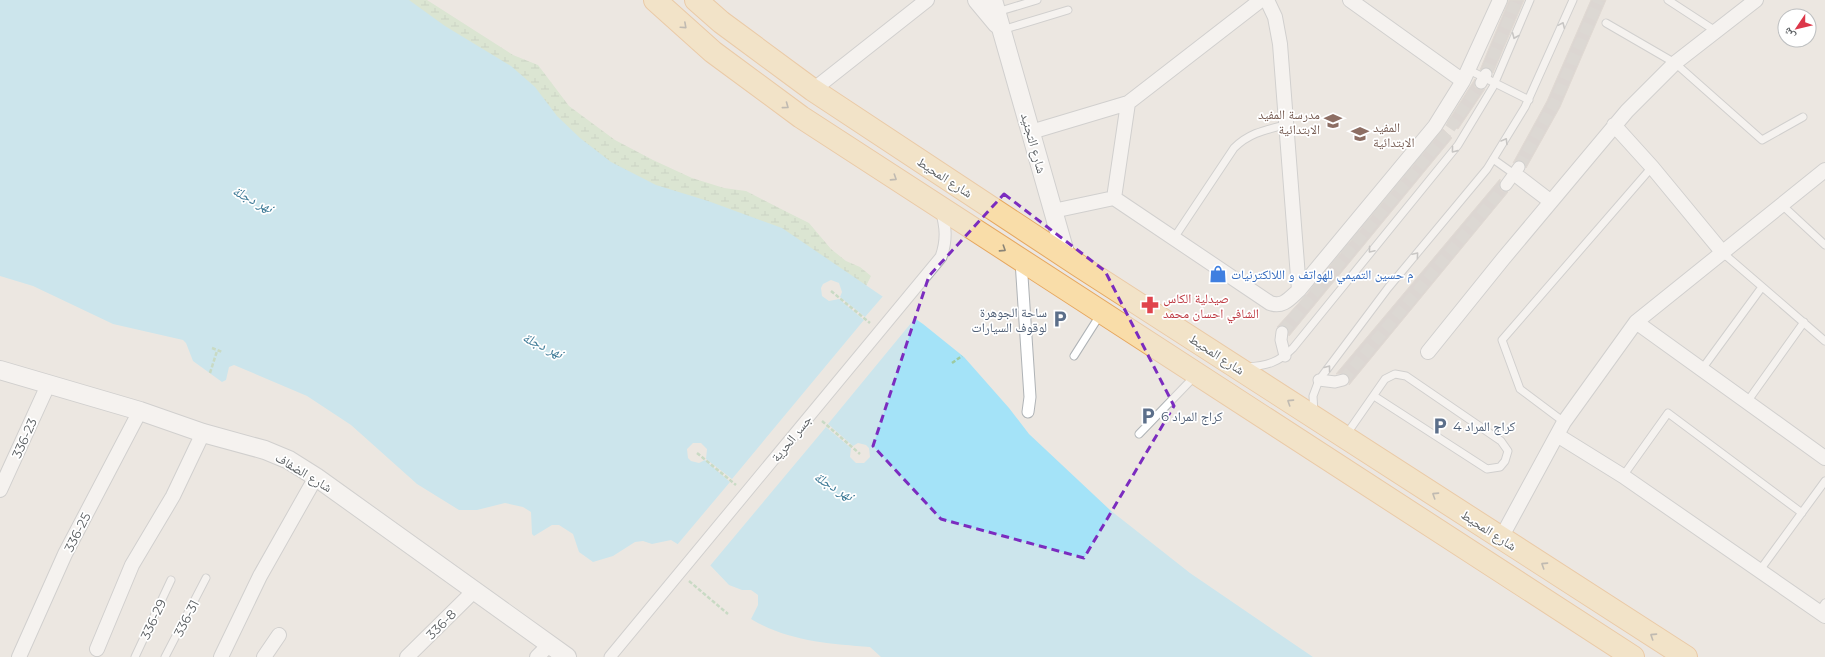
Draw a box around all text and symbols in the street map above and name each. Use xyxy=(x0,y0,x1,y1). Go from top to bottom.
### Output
north arrow xyxy=(1777,8,1817,48)
one-way arrow xyxy=(679,21,687,29)
one-way arrow xyxy=(1557,22,1565,29)
text: ش xyxy=(1780,24,1799,43)
one-way arrow xyxy=(1512,31,1520,39)
one-way arrow xyxy=(782,101,789,109)
place label: مدرسة المفيد الابتدائية xyxy=(1258,106,1320,137)
street label: شارع التجنيد xyxy=(1016,111,1050,176)
school or university icon: مدرسة المفيد الابتدائية xyxy=(1323,111,1343,131)
place label: المفيد الابتدائية xyxy=(1373,119,1414,150)
school or university icon: المفيد الابتدائية xyxy=(1350,124,1370,144)
one-way arrow xyxy=(1500,138,1507,145)
one-way arrow xyxy=(1451,145,1458,153)
street label: شارع المحيط xyxy=(913,153,976,202)
one-way arrow xyxy=(890,174,897,181)
water label: نهر دجلة xyxy=(230,181,278,218)
one-way arrow xyxy=(999,244,1006,252)
one-way arrow xyxy=(1368,246,1375,253)
one-way arrow xyxy=(1412,252,1419,259)
shop icon: م حسين التميمي للهواتف و اللالكترنيات xyxy=(1208,264,1228,284)
place label: م حسين التميمي للهواتف و اللالكترنيات xyxy=(1231,266,1414,285)
place label: صيدلية الكاس الشافي احسان محمد xyxy=(1163,290,1259,324)
pharmacy icon: صيدلية الكاس الشافي احسان محمد xyxy=(1140,295,1160,315)
place label: ساحة الجوهرة لوقوف السيارات xyxy=(972,304,1047,336)
parking icon: ساحة الجوهرة لوقوف السيارات xyxy=(1050,309,1070,329)
water label: نهر دجلة xyxy=(520,328,568,363)
street label: شارع المحيط xyxy=(1185,330,1248,379)
one-way arrow xyxy=(1323,365,1330,372)
one-way arrow xyxy=(1287,399,1294,406)
parking icon: كراج المراد 6 xyxy=(1138,406,1158,426)
place label: كراج المراد 6 xyxy=(1161,408,1223,426)
street label: جسر الحرية xyxy=(767,411,816,465)
street label: 336-23 xyxy=(8,416,40,460)
parking icon: كراج المراد 4 xyxy=(1430,416,1450,436)
place label: كراج المراد 4 xyxy=(1453,418,1516,436)
street label: شارع الضفاف xyxy=(272,449,335,497)
water label: نهر دجلة xyxy=(811,467,859,506)
one-way arrow xyxy=(1432,492,1439,500)
street label: شارع المحيط xyxy=(1457,506,1520,555)
street label: 336-25 xyxy=(60,510,94,554)
one-way arrow xyxy=(1541,563,1548,570)
street label: 336-29 xyxy=(137,596,169,642)
street label: 336-31 xyxy=(170,597,202,639)
street label: 336-8 xyxy=(423,606,459,642)
one-way arrow xyxy=(1650,633,1657,641)

